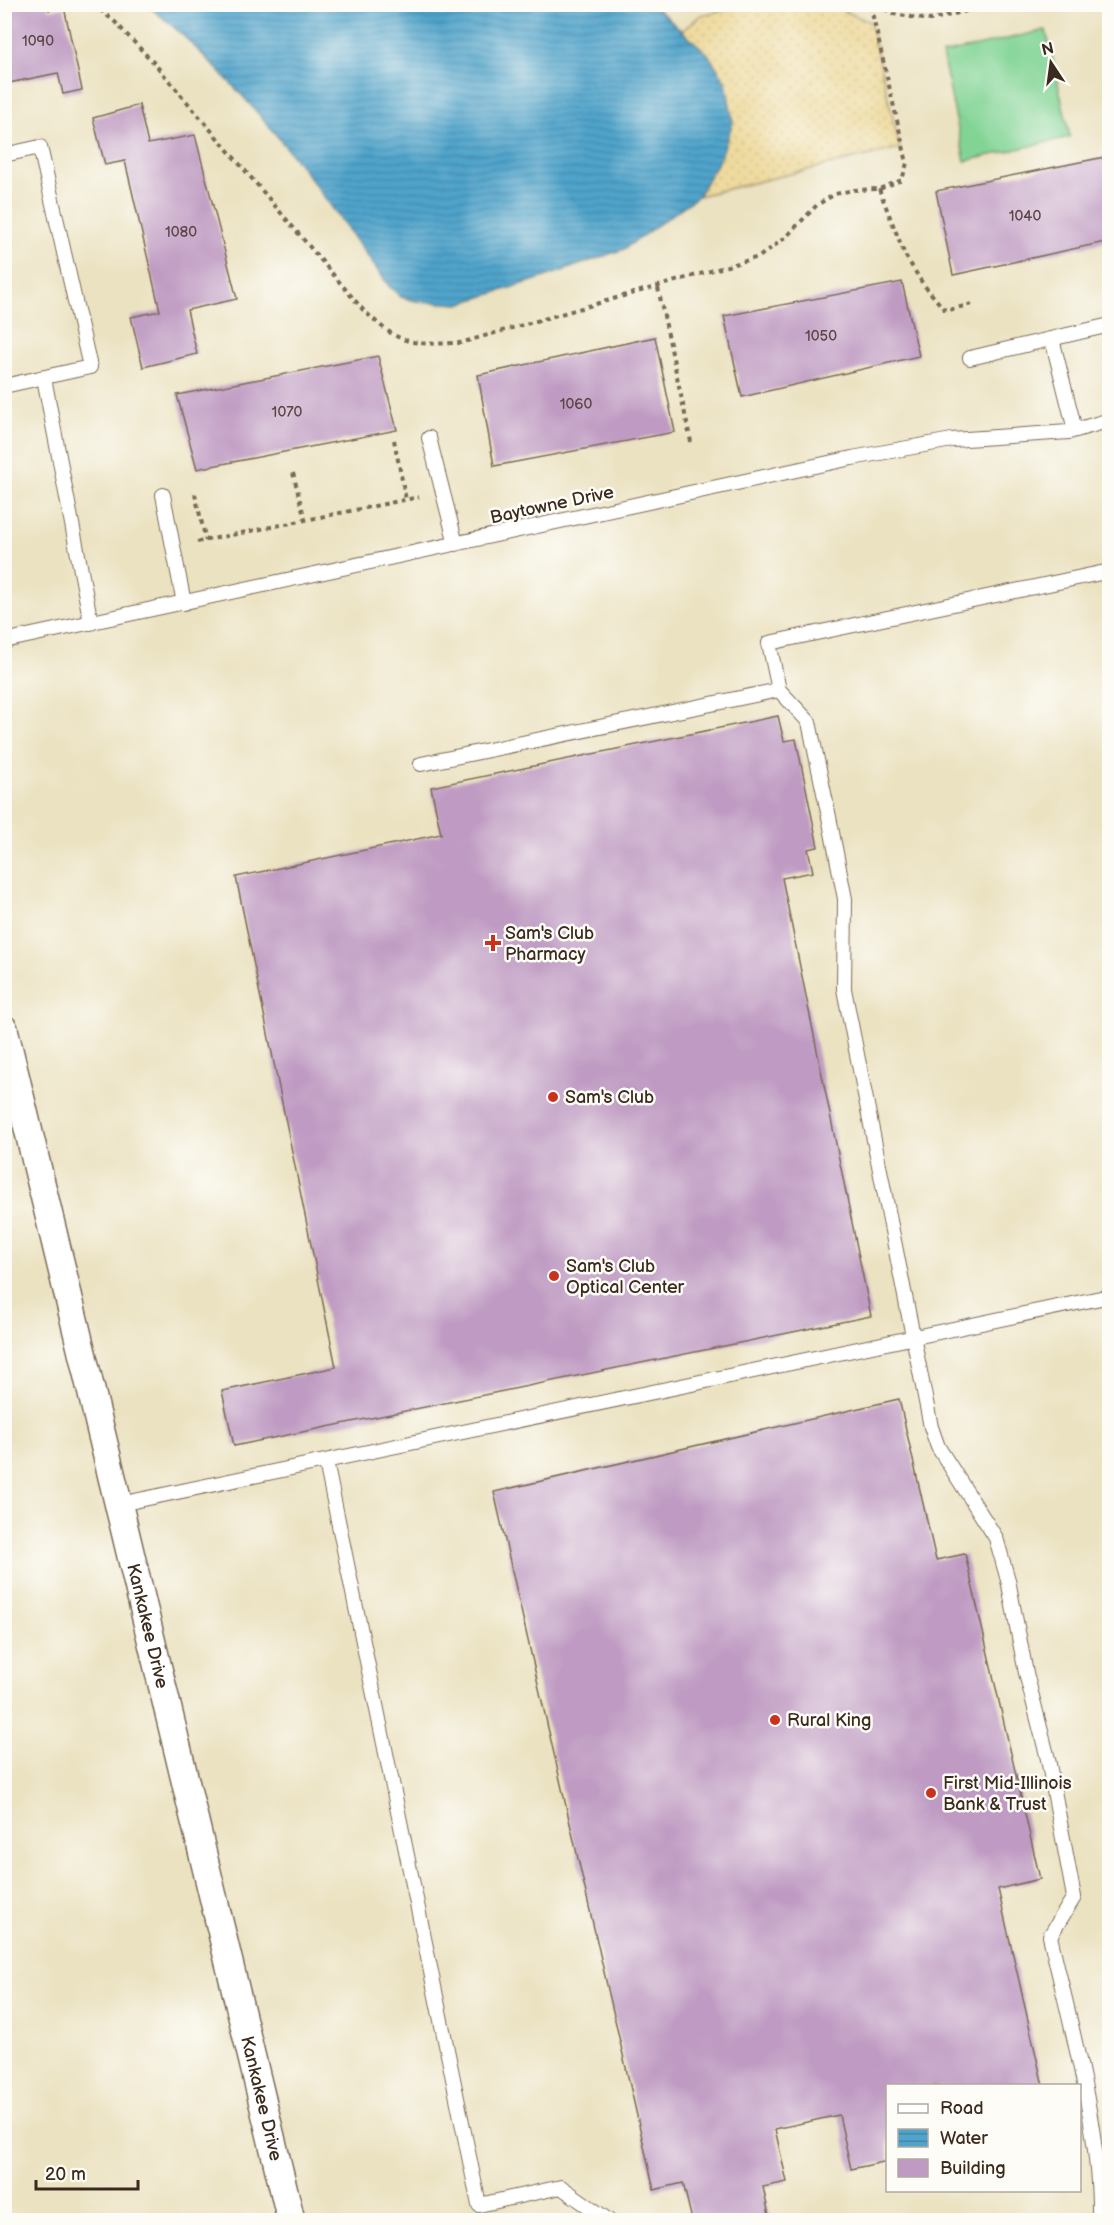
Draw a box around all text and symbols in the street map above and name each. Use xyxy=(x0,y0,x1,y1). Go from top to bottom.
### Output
house number: 1090 xyxy=(22,32,54,51)
north arrow xyxy=(1021,33,1081,93)
text: N xyxy=(1040,39,1056,60)
house number: 1040 xyxy=(1009,207,1041,226)
house number: 1080 xyxy=(165,223,197,242)
house number: 1050 xyxy=(805,327,837,346)
house number: 1060 xyxy=(560,395,592,414)
house number: 1070 xyxy=(272,403,303,422)
street label: Baytowne Drive xyxy=(488,482,616,528)
place label: Sam's Club Pharmacy xyxy=(505,923,594,965)
marker: Sam's Club Pharmacy xyxy=(486,936,500,950)
place label: Sam's Club xyxy=(565,1087,654,1108)
marker: Sam's Club xyxy=(546,1090,560,1104)
place label: Sam's Club Optical Center xyxy=(566,1256,685,1298)
marker: Sam's Club Optical Center xyxy=(547,1269,561,1283)
street label: Kankakee Drive xyxy=(123,1561,173,1691)
place label: Rural King xyxy=(787,1710,871,1731)
marker: Rural King xyxy=(768,1713,782,1727)
place label: First Mid-Illinois Bank & Trust xyxy=(943,1773,1072,1815)
marker: First Mid-Illinois Bank & Trust xyxy=(924,1786,938,1800)
street label: Kankakee Drive xyxy=(237,2034,287,2163)
legend xyxy=(886,2084,1081,2192)
text: Road xyxy=(940,2098,984,2119)
text: Water xyxy=(940,2128,988,2149)
scale bar xyxy=(36,2153,138,2191)
text: Building xyxy=(940,2158,1006,2179)
text: 20 m xyxy=(45,2164,86,2185)

